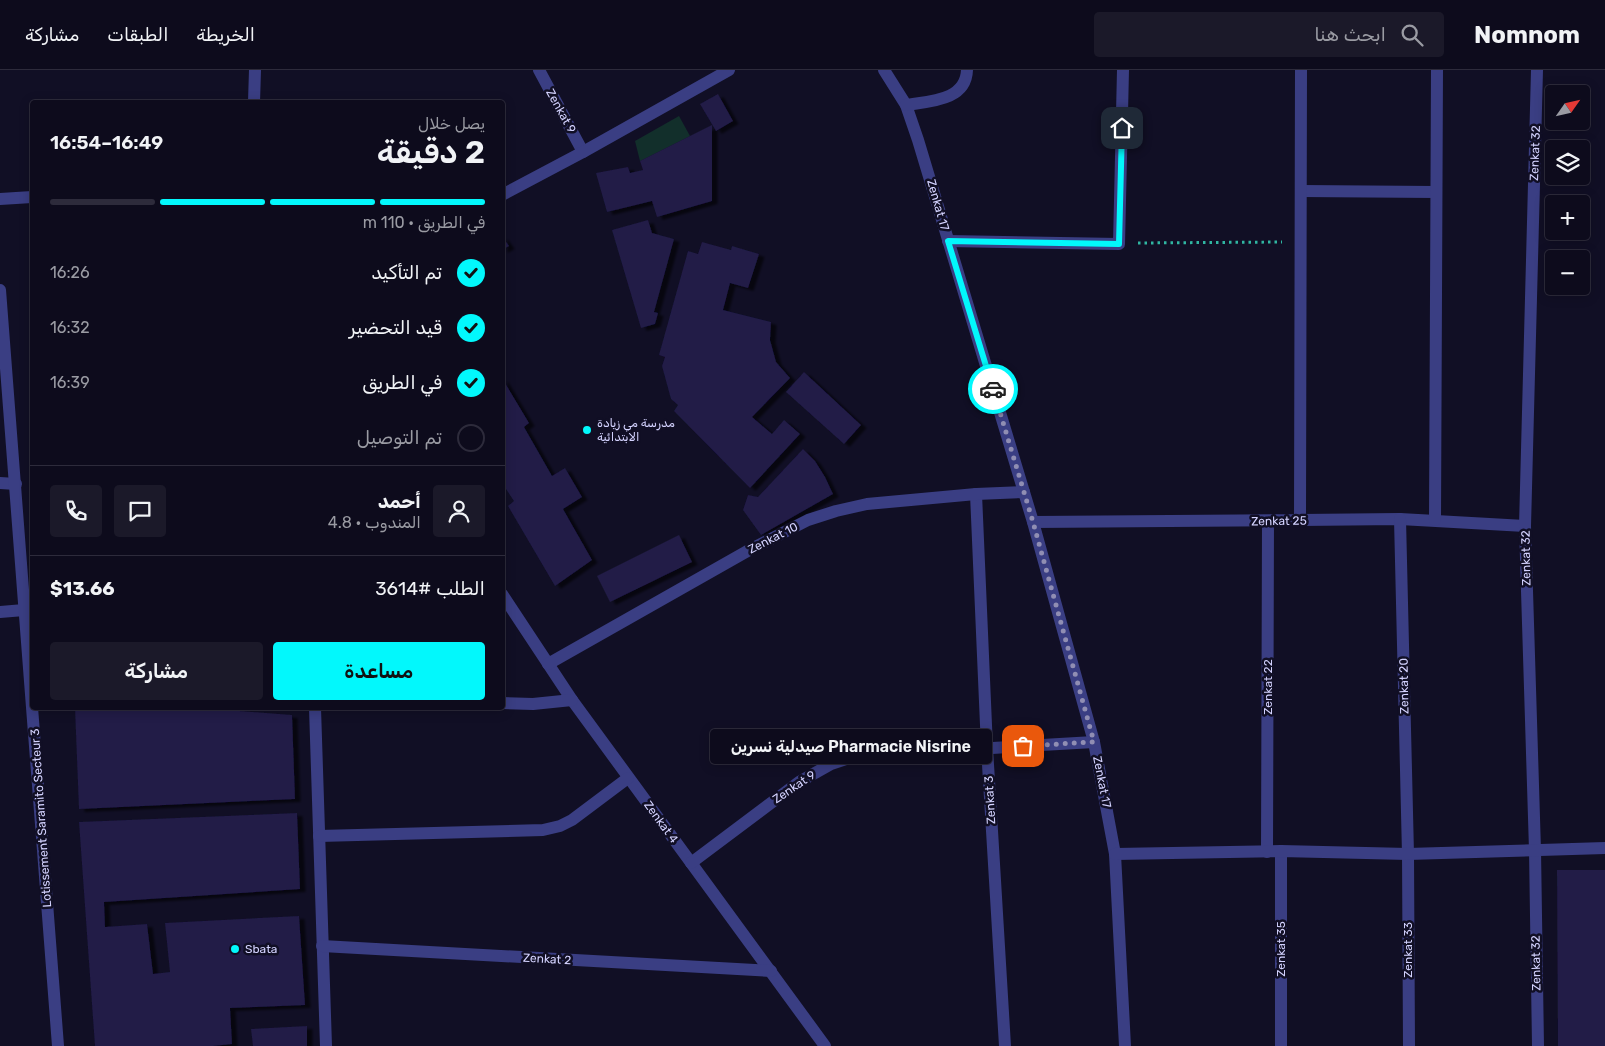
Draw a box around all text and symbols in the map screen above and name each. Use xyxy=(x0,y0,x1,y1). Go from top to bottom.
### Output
search box xyxy=(1094,12,1444,57)
icon: search xyxy=(1398,21,1426,49)
text: Nomnom xyxy=(1474,21,1580,49)
text: ابحث هنا xyxy=(1314,23,1386,46)
text: مشاركة xyxy=(25,24,79,46)
text: الطبقات xyxy=(107,24,168,46)
text: الخريطة xyxy=(196,24,255,46)
north arrow xyxy=(1545,85,1590,130)
map controls xyxy=(1545,85,1590,295)
street label: Zenkat 9 xyxy=(543,86,579,136)
pin xyxy=(1101,107,1143,149)
text: يصل خلال xyxy=(418,114,485,133)
icon: home xyxy=(1108,114,1136,142)
street label: Zenkat 32 xyxy=(1527,125,1543,181)
text: 16:49–16:54 xyxy=(50,131,163,154)
text: 2 دقيقة xyxy=(377,133,485,171)
button: layers xyxy=(1545,140,1590,185)
street label: Zenkat 17 xyxy=(924,178,952,232)
button: + xyxy=(1545,195,1590,240)
text: في الطريق · 110 m xyxy=(363,213,485,232)
button: − xyxy=(1545,250,1590,295)
icon: check xyxy=(457,259,485,287)
text: تم التأكيد xyxy=(371,261,442,284)
text: 16:26 xyxy=(50,263,90,282)
icon: check xyxy=(457,314,485,342)
text: قيد التحضير xyxy=(349,316,442,339)
text: 16:32 xyxy=(50,318,90,337)
courier xyxy=(968,364,1018,414)
icon: check xyxy=(457,369,485,397)
text: في الطريق xyxy=(362,371,442,394)
text: 16:39 xyxy=(50,373,90,392)
icon: car xyxy=(979,375,1007,403)
place label: مدرسة مي زيادة الابتدائية xyxy=(597,416,675,444)
marker: مدرسة مي زيادة الابتدائية xyxy=(581,424,593,436)
text: تم التوصيل xyxy=(357,426,442,449)
button: phone xyxy=(50,485,102,537)
button: chat xyxy=(114,485,166,537)
button: person xyxy=(433,485,485,537)
text: أحمد xyxy=(378,490,421,513)
text: المندوب · 4.8 xyxy=(328,513,421,532)
street label: Zenkat 25 xyxy=(1251,514,1307,528)
street label: Zenkat 10 xyxy=(746,519,800,557)
street label: Zenkat 32 xyxy=(1519,530,1533,586)
text: $13.66 xyxy=(50,577,115,600)
text: الطلب #3614 xyxy=(375,577,485,600)
button: مشاركة xyxy=(50,642,263,700)
button: مساعدة xyxy=(273,642,485,700)
street label: Zenkat 20 xyxy=(1397,658,1411,714)
street label: Zenkat 22 xyxy=(1261,659,1275,715)
pin xyxy=(1002,725,1044,767)
street label: Lotissement Saramito Secteur 3 xyxy=(28,728,54,908)
callout: Pharmacie Nisrine صيدلية نسرين xyxy=(710,728,993,764)
icon: bag xyxy=(1009,732,1037,760)
text: Pharmacie Nisrine صيدلية نسرين xyxy=(731,737,971,756)
street label: Zenkat 17 xyxy=(1090,755,1114,809)
street label: Zenkat 9 xyxy=(770,768,818,806)
street label: Zenkat 3 xyxy=(982,775,998,825)
street label: Zenkat 4 xyxy=(641,798,681,846)
street label: Zenkat 35 xyxy=(1274,921,1288,977)
street label: Zenkat 33 xyxy=(1401,922,1415,978)
street label: Zenkat 32 xyxy=(1529,935,1543,991)
place label: Sbata xyxy=(245,942,278,956)
marker: Sbata xyxy=(229,943,241,955)
street label: Zenkat 2 xyxy=(523,951,571,967)

